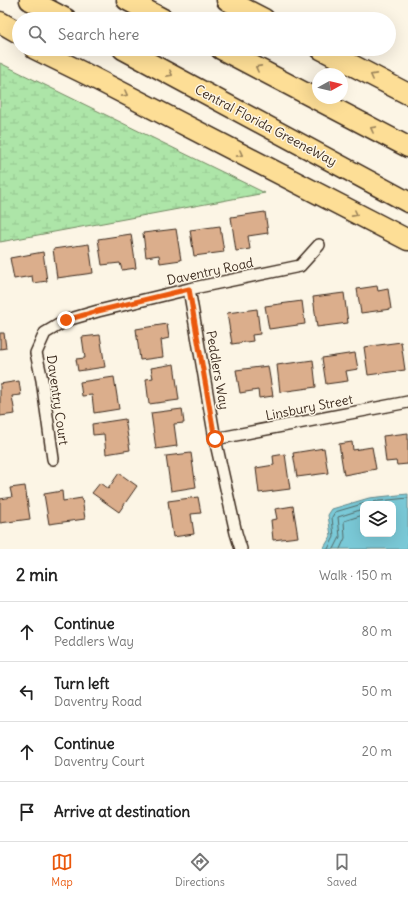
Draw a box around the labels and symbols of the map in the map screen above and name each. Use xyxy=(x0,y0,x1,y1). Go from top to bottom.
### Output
one-way arrow xyxy=(255,66,262,73)
north arrow xyxy=(312,68,348,104)
one-way arrow xyxy=(166,69,173,77)
one-way arrow xyxy=(370,74,378,81)
street label: Central Florida GreeneWay xyxy=(192,81,340,170)
one-way arrow xyxy=(121,89,128,97)
one-way arrow xyxy=(370,126,378,133)
one-way arrow xyxy=(236,149,243,157)
one-way arrow xyxy=(351,209,359,217)
street label: Daventry Road xyxy=(165,254,255,289)
route end xyxy=(57,311,75,329)
street label: Peddlers Way xyxy=(202,329,233,411)
street label: Daventry Court xyxy=(43,354,72,447)
street label: Linsbury Street xyxy=(264,391,355,424)
route start xyxy=(206,430,224,448)

